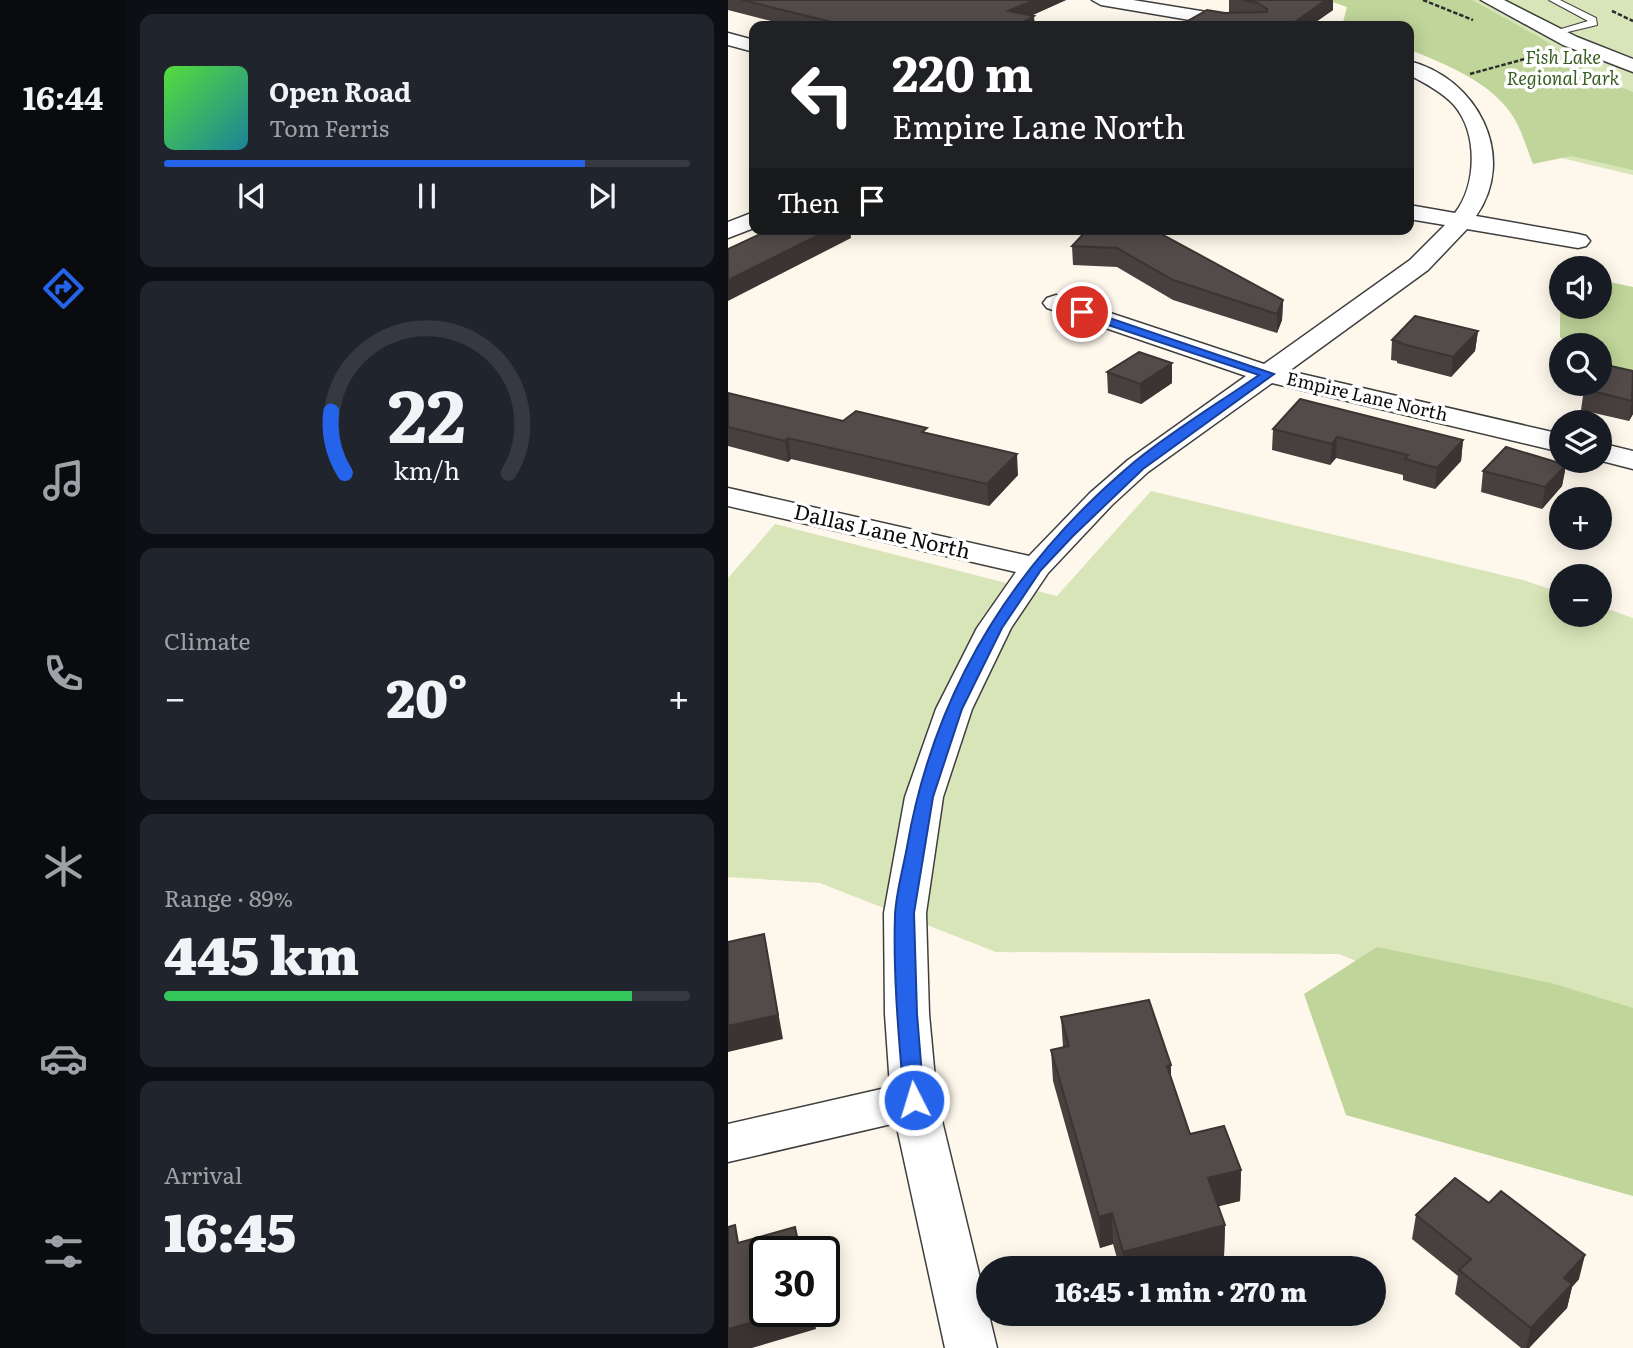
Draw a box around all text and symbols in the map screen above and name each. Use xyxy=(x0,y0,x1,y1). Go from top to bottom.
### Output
text: 220 m xyxy=(892,34,1033,107)
park label: Fish Lake Regional Park xyxy=(1507,43,1620,91)
icon: left xyxy=(777,49,868,140)
text: Open Road xyxy=(269,71,411,110)
text: 16:44 xyxy=(23,72,103,120)
text: Empire Lane North xyxy=(892,101,1185,149)
text: Tom Ferris xyxy=(269,110,389,144)
icon: previous xyxy=(233,177,271,215)
icon: pause xyxy=(408,177,446,215)
icon: next xyxy=(583,177,621,215)
text: Then xyxy=(777,182,839,221)
icon: arrive xyxy=(853,182,891,220)
map controls xyxy=(1549,256,1612,627)
button: sound xyxy=(1549,256,1612,319)
icon: directions xyxy=(39,264,88,313)
pin xyxy=(1052,282,1112,342)
icon: arrive xyxy=(1063,293,1101,331)
button: search xyxy=(1549,333,1612,396)
text: 22 xyxy=(388,358,466,466)
street label: Empire Lane North xyxy=(1284,364,1451,427)
button: layers xyxy=(1549,410,1612,473)
text: km/h xyxy=(394,451,460,488)
icon: music xyxy=(39,456,88,505)
button: + xyxy=(1549,487,1612,550)
street label: Dallas Lane North xyxy=(791,494,974,565)
button: − xyxy=(1549,564,1612,627)
text: Climate xyxy=(164,623,250,657)
icon: phone xyxy=(39,649,88,698)
text: 20° xyxy=(386,657,468,734)
text: − xyxy=(164,667,186,724)
text: + xyxy=(668,667,690,724)
icon: climate xyxy=(39,842,88,891)
text: Range · 89% xyxy=(164,880,293,914)
text: 445 km xyxy=(164,914,359,991)
icon: car xyxy=(39,1034,88,1083)
position arrow xyxy=(877,1063,951,1137)
text: Arrival xyxy=(164,1157,243,1191)
text: 16:45 xyxy=(164,1191,296,1268)
icon: filters xyxy=(39,1227,88,1276)
speed limit sign: 30 xyxy=(749,1236,840,1327)
text: 16:45 · 1 min · 270 m xyxy=(1055,1271,1307,1310)

